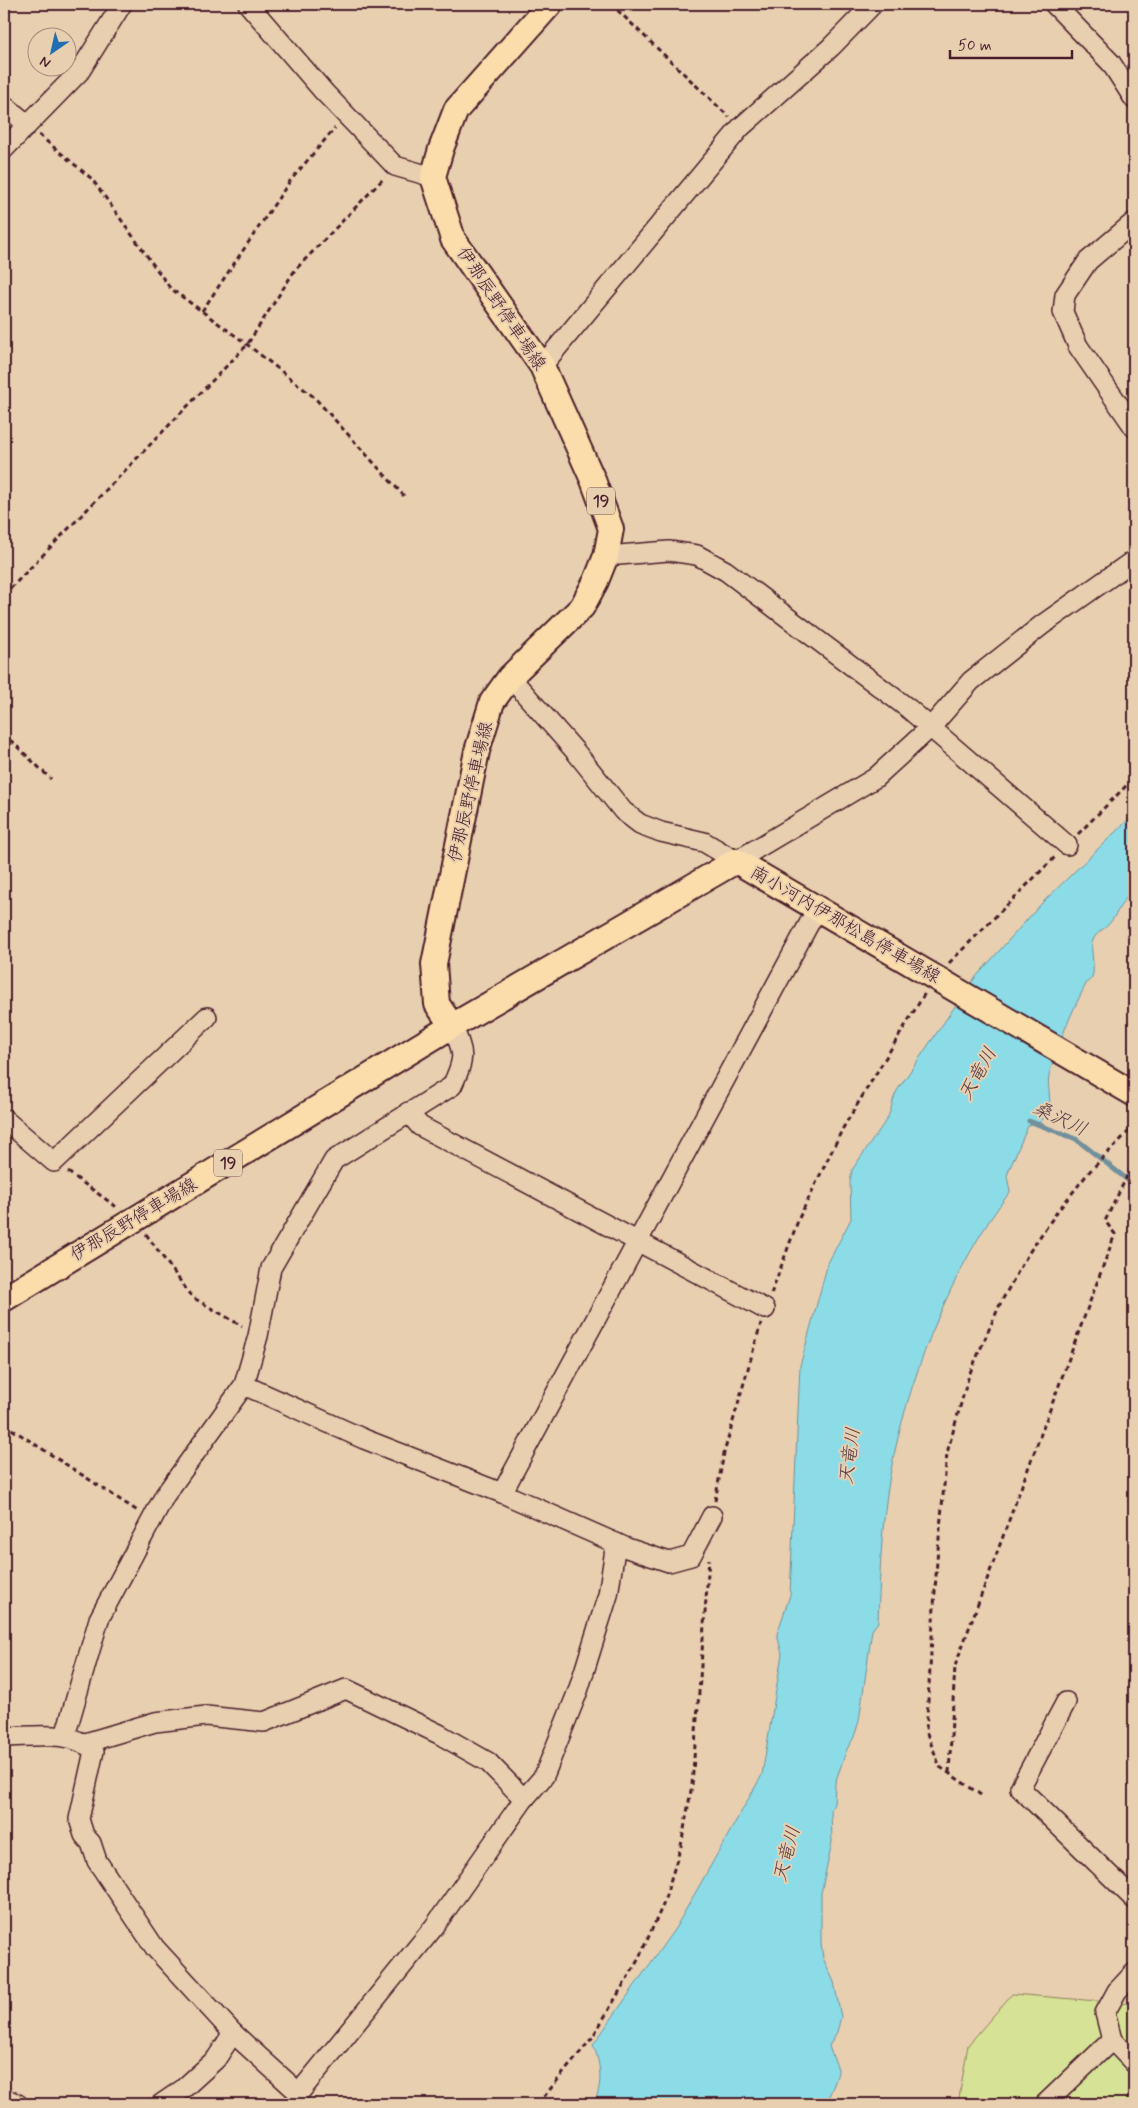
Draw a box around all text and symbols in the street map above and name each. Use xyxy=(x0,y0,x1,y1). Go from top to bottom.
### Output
north arrow xyxy=(28,28,78,78)
scale bar xyxy=(950,28,1073,60)
text: 50 m xyxy=(958,36,992,56)
text: N xyxy=(36,52,54,72)
street label: 伊那辰野停車場線 xyxy=(451,243,551,375)
road number: 19 xyxy=(587,488,615,514)
street label: 伊那辰野停車場線 xyxy=(443,719,499,865)
street label: 南小河内伊那松島停車場線 xyxy=(745,861,945,989)
water label: 天竜川 xyxy=(953,1043,1003,1105)
water label: 桑沢川 xyxy=(1029,1096,1091,1142)
road number: 19 xyxy=(214,1150,242,1176)
street label: 伊那辰野停車場線 xyxy=(66,1173,202,1267)
water label: 天竜川 xyxy=(834,1426,866,1486)
water label: 天竜川 xyxy=(768,1823,806,1885)

